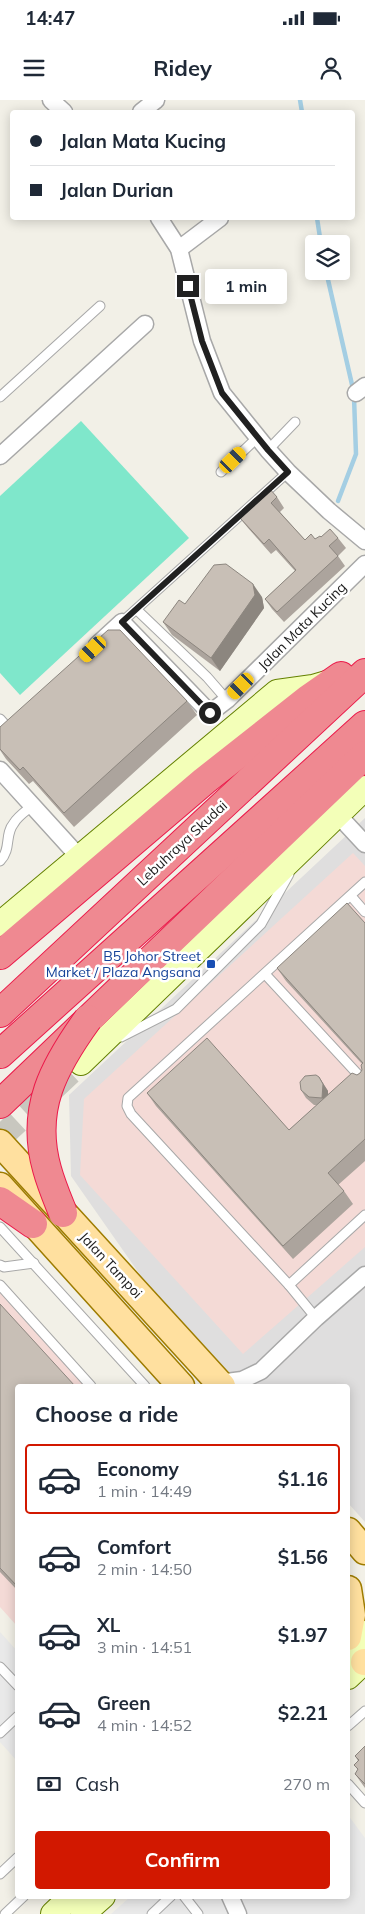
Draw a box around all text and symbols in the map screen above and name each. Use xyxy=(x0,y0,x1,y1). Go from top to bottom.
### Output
text: 14:47 xyxy=(25,6,75,30)
icon: menu xyxy=(20,54,48,82)
text: Ridey xyxy=(153,54,212,82)
icon: person xyxy=(317,54,345,82)
text: Jalan Mata Kucing xyxy=(60,129,226,153)
text: Jalan Durian xyxy=(60,178,174,202)
map controls xyxy=(305,235,350,280)
button: layers xyxy=(305,235,350,280)
callout: 1 min xyxy=(206,268,288,304)
route end xyxy=(177,275,199,297)
text: 1 min xyxy=(225,276,267,296)
car xyxy=(216,444,249,476)
street label: Jalan Mata Kucing xyxy=(254,578,350,674)
car xyxy=(76,633,109,665)
car xyxy=(225,670,256,702)
route start xyxy=(199,702,221,724)
street label: Lebuhraya Skudai xyxy=(133,797,231,889)
place label: B5 Johor Street Market / Plaza Angsana xyxy=(46,947,201,981)
marker: B5 Johor Street Market / Plaza Angsana xyxy=(205,958,217,970)
street label: Jalan Tampoi xyxy=(76,1228,146,1302)
text: Choose a ride xyxy=(35,1400,178,1428)
icon: car xyxy=(37,1457,82,1502)
text: Economy xyxy=(97,1457,179,1481)
text: $1.16 xyxy=(278,1467,328,1491)
text: 1 min · 14:49 xyxy=(97,1481,192,1501)
icon: car xyxy=(37,1535,82,1580)
text: Comfort xyxy=(97,1535,171,1559)
text: $1.56 xyxy=(278,1545,328,1569)
text: 2 min · 14:50 xyxy=(97,1559,192,1579)
icon: car xyxy=(37,1613,82,1658)
text: XL xyxy=(97,1613,120,1637)
text: $1.97 xyxy=(278,1623,328,1647)
text: 3 min · 14:51 xyxy=(97,1637,192,1657)
icon: car xyxy=(37,1691,82,1736)
text: Green xyxy=(97,1691,151,1715)
text: $2.21 xyxy=(278,1701,328,1725)
text: 4 min · 14:52 xyxy=(97,1715,192,1735)
icon: cash xyxy=(35,1770,63,1798)
text: Cash xyxy=(75,1772,120,1796)
text: 270 m xyxy=(283,1774,330,1794)
button: Confirm xyxy=(35,1831,330,1889)

